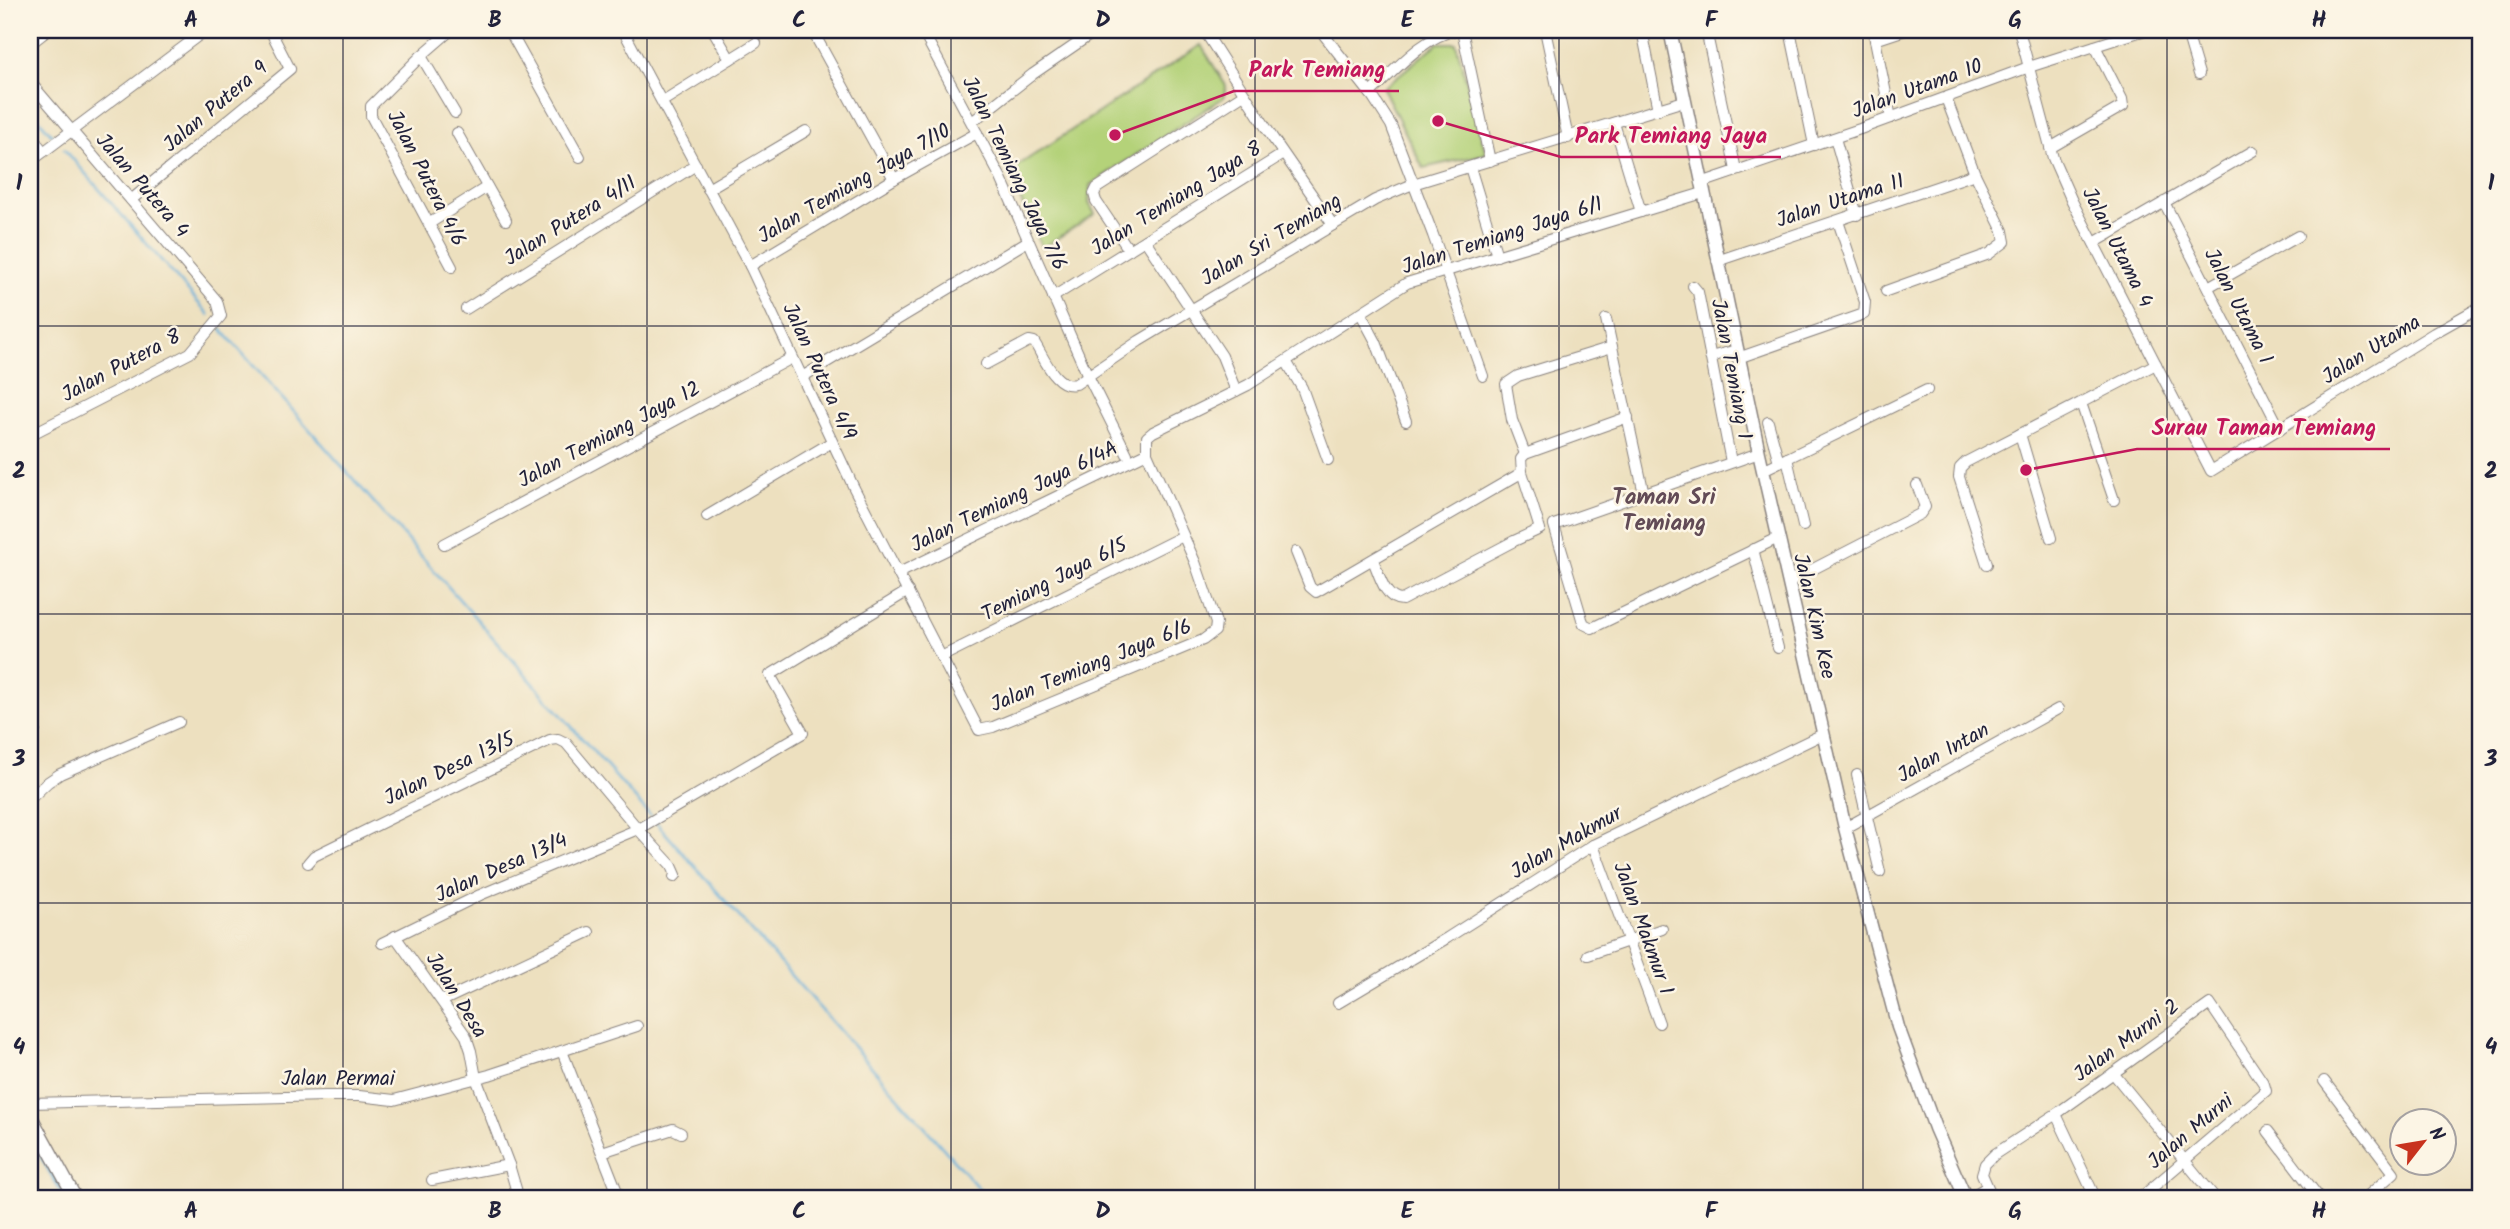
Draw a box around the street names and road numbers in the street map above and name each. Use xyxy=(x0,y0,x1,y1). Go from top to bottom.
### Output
street label: Jalan Utama 10 xyxy=(1848,50,1987,128)
street label: Jalan Putera 9 xyxy=(156,53,276,161)
street label: Jalan Temiang Jaya 7/6 xyxy=(952,71,1075,276)
street label: Jalan Putera 4/6 xyxy=(377,105,474,253)
street label: Jalan Temiang Jaya 7/10 xyxy=(752,115,957,253)
street label: Jalan Putera 4 xyxy=(87,126,197,246)
street label: Jalan Temiang Jaya 8 xyxy=(1085,133,1269,265)
street label: Jalan Utama 11 xyxy=(1772,165,1909,238)
street label: Jalan Putera 4/11 xyxy=(498,167,643,275)
street label: Jalan Utama 4 xyxy=(2072,182,2161,314)
street label: Jalan Sri Temiang xyxy=(1195,185,1349,295)
street label: Jalan Temiang Jaya 6/1 xyxy=(1398,188,1607,285)
street label: Jalan Utama 1 xyxy=(2194,243,2281,370)
street label: Jalan Temiang 1 xyxy=(1701,296,1760,442)
street label: Jalan Putera 4/9 xyxy=(772,298,865,446)
street label: Jalan Utama xyxy=(2316,307,2428,394)
street label: Jalan Putera 8 xyxy=(56,321,188,412)
street label: Jalan Temiang Jaya 12 xyxy=(512,373,707,497)
street label: Jalan Temiang Jaya 6/4A xyxy=(905,433,1124,562)
street label: Temiang Jaya 6/5 xyxy=(976,529,1135,631)
street label: Jalan Kim Kee xyxy=(1783,550,1844,683)
street label: Jalan Temiang Jaya 6/6 xyxy=(986,611,1197,722)
street label: Jalan Intan xyxy=(1891,714,1996,792)
street label: Jalan Desa 13/5 xyxy=(379,723,522,815)
street label: Jalan Makmur xyxy=(1505,797,1630,889)
street label: Jalan Desa 13/4 xyxy=(430,824,573,912)
street label: Jalan Makmur 1 xyxy=(1603,857,1682,1000)
street label: Jalan Desa xyxy=(416,946,495,1045)
street label: Jalan Murni 2 xyxy=(2067,991,2187,1091)
street label: Jalan Permai xyxy=(281,1063,396,1096)
street label: Jalan Murni xyxy=(2140,1085,2242,1178)

